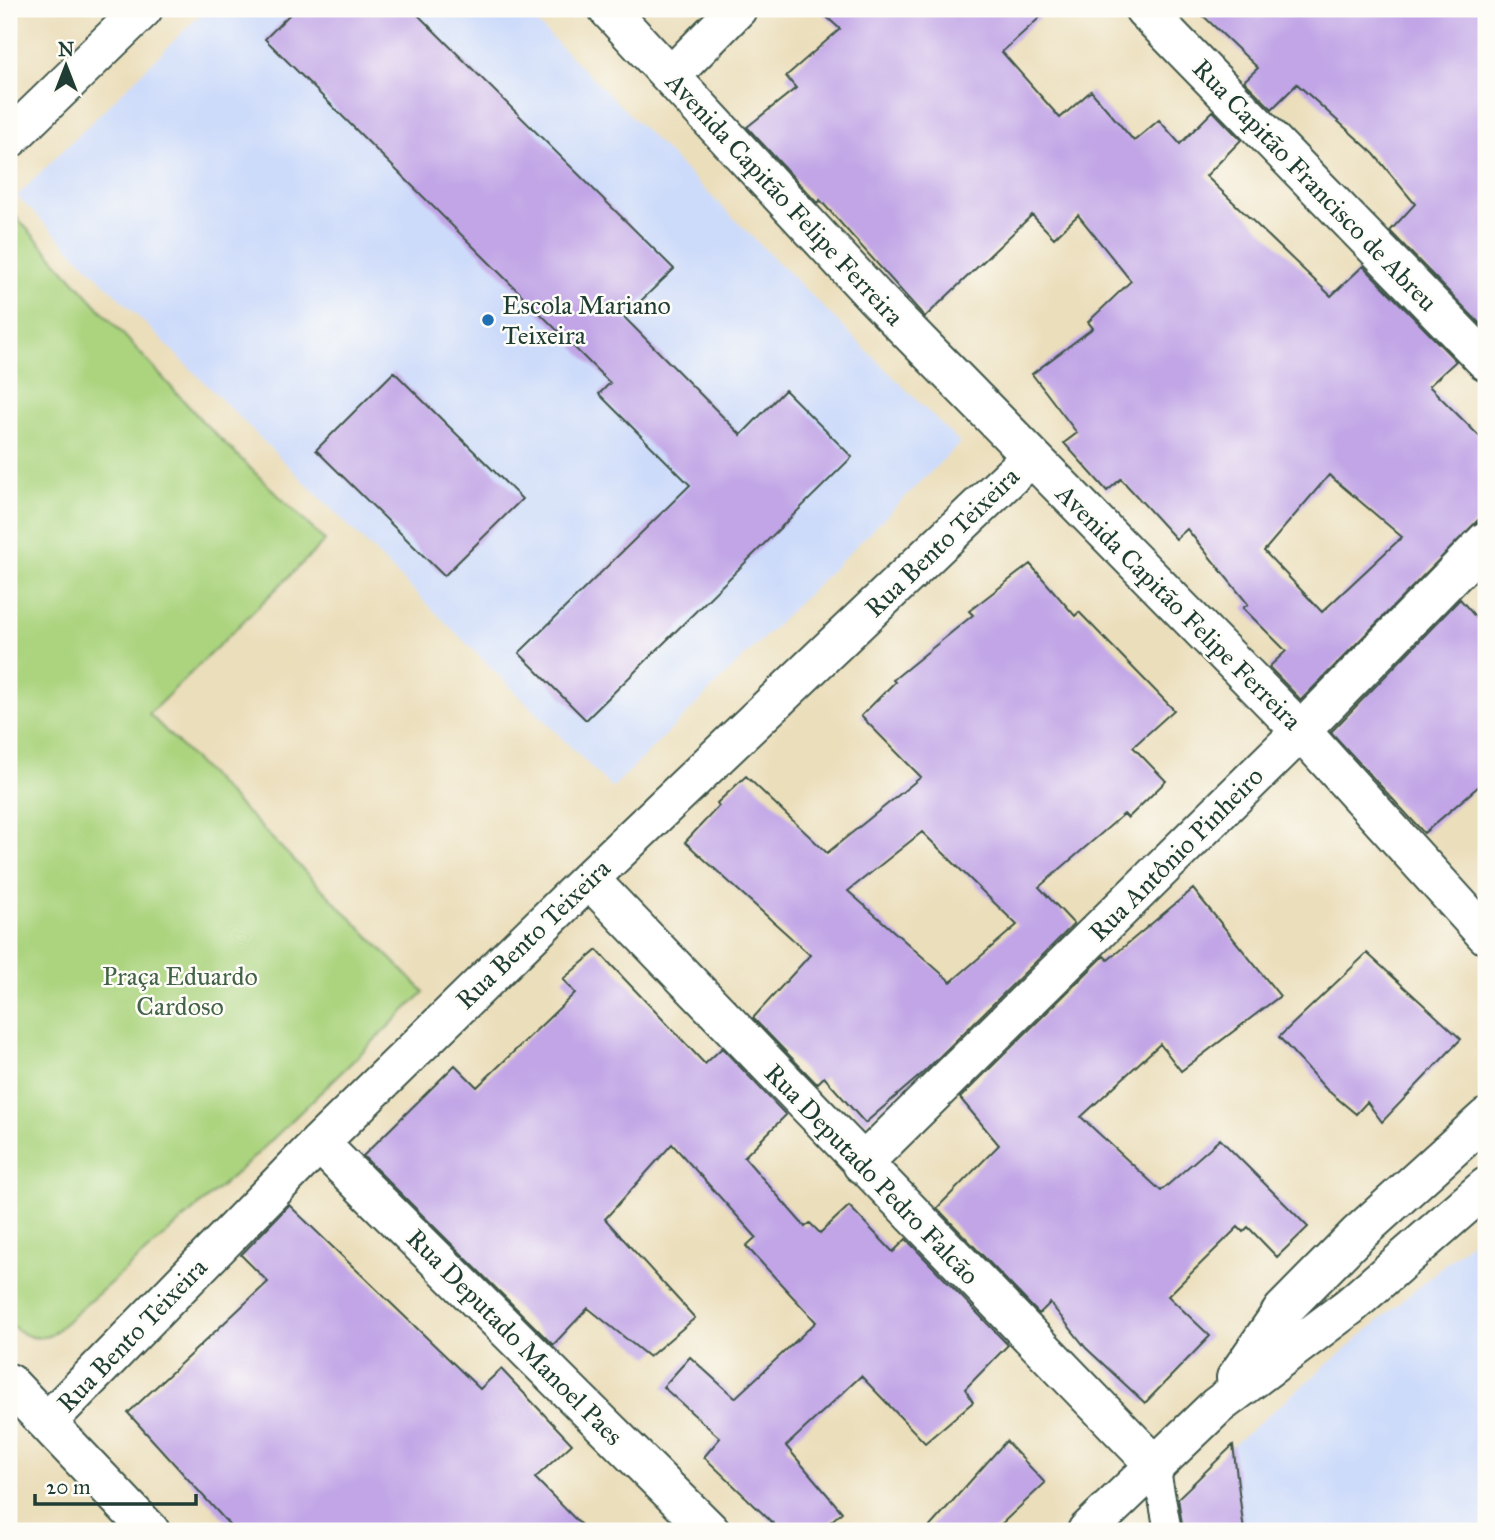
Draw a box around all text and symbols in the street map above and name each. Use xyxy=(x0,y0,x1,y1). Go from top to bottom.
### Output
north arrow xyxy=(32,32,102,102)
text: N xyxy=(58,38,74,61)
street label: Rua Capitão Francisco de Abreu xyxy=(1186,52,1444,318)
street label: Avenida Capitão Felipe Ferreira xyxy=(659,65,911,332)
place label: Escola Mariano Teixeira xyxy=(502,289,671,351)
marker: Escola Mariano Teixeira xyxy=(480,312,496,328)
street label: Rua Bento Teixeira xyxy=(858,460,1026,624)
street label: Avenida Capitão Felipe Ferreira xyxy=(1049,477,1308,736)
street label: Rua Antônio Pinheiro xyxy=(1082,760,1270,948)
street label: Rua Bento Teixeira xyxy=(449,852,617,1016)
park label: Praça Eduardo Cardoso xyxy=(102,960,258,1022)
street label: Rua Deputado Pedro Falcão xyxy=(758,1057,986,1291)
street label: Rua Deputado Manoel Paes xyxy=(400,1222,630,1452)
street label: Rua Bento Teixeira xyxy=(50,1251,214,1419)
scale bar xyxy=(35,1463,196,1507)
text: 20 m xyxy=(46,1474,91,1500)

